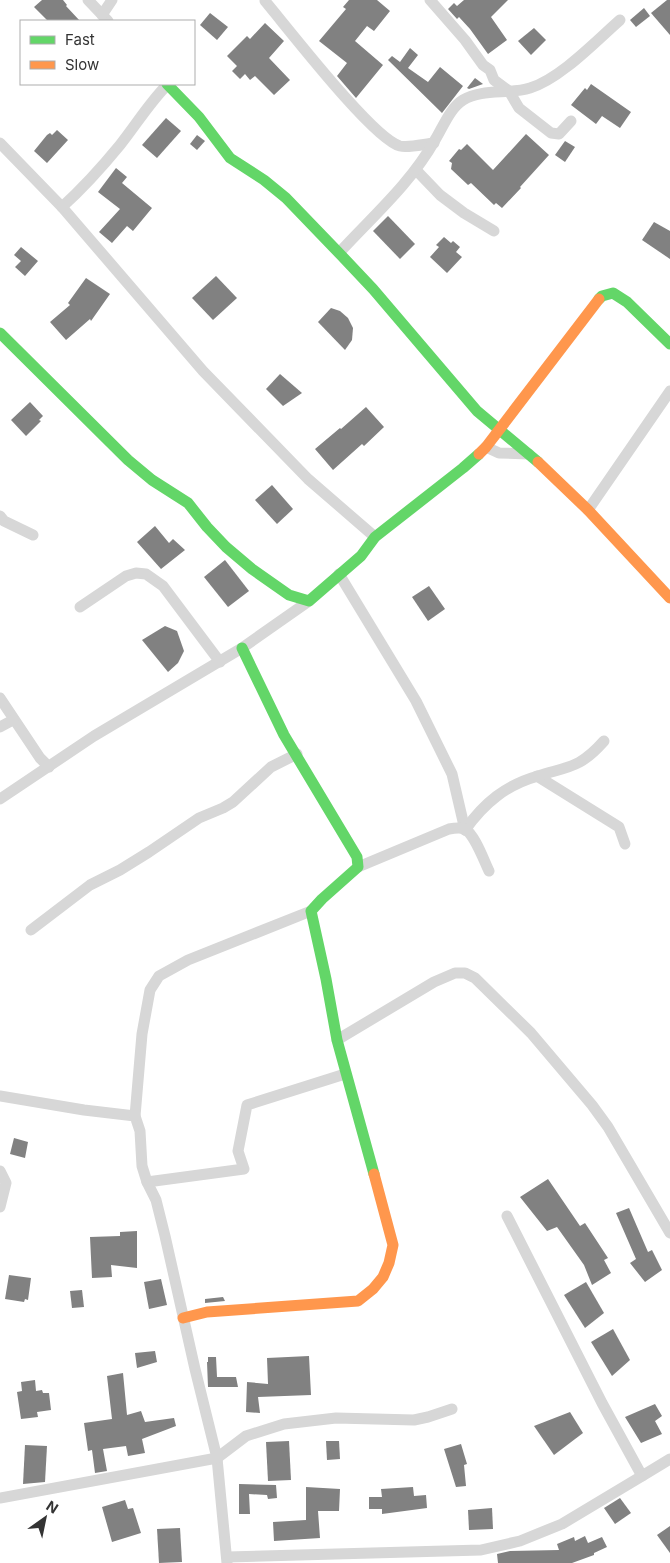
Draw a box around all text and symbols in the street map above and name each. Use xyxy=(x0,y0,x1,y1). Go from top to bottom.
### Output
legend xyxy=(20,20,195,85)
text: Fast xyxy=(65,30,95,49)
text: Slow xyxy=(65,55,99,74)
north arrow xyxy=(20,1493,70,1543)
text: N xyxy=(43,1497,61,1517)

